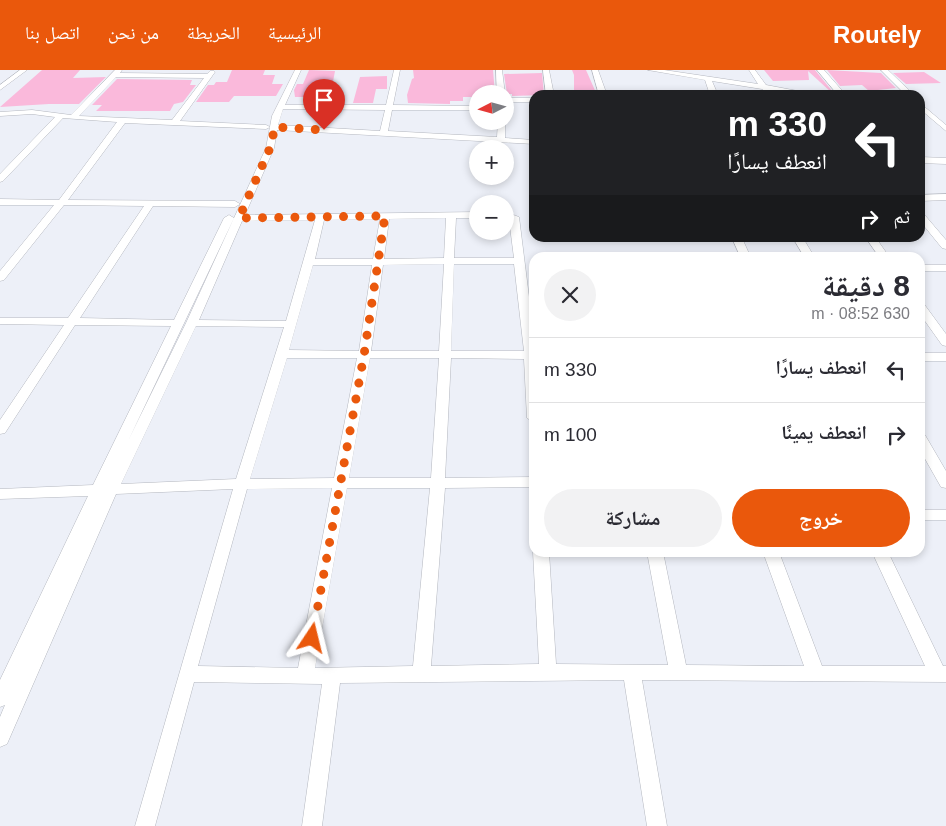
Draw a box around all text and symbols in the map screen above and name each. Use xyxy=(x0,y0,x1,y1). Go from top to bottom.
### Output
text: Routely xyxy=(833,21,921,48)
text: اتصل بنا xyxy=(25,23,80,43)
text: من نحن xyxy=(108,23,159,43)
text: الخريطة xyxy=(187,23,240,43)
text: الرئيسية xyxy=(268,23,321,43)
pin xyxy=(303,79,345,130)
north arrow xyxy=(469,85,514,130)
map controls xyxy=(469,85,514,240)
icon: arrive xyxy=(310,86,338,114)
text: 330 m xyxy=(728,104,827,143)
icon: left xyxy=(845,110,910,175)
button: + xyxy=(469,140,514,185)
text: انعطف يسارًا xyxy=(727,149,827,174)
button: − xyxy=(469,195,514,240)
icon: right xyxy=(855,205,883,233)
text: ثم xyxy=(893,206,910,227)
button: close xyxy=(544,269,596,321)
text: 8 دقيقة xyxy=(822,269,910,302)
text: 630 m · 08:52 xyxy=(811,305,910,322)
icon: left xyxy=(882,356,910,384)
text: انعطف يسارًا xyxy=(776,357,867,378)
text: 330 m xyxy=(544,359,597,380)
icon: right xyxy=(882,421,910,449)
text: انعطف يمينًا xyxy=(781,422,867,443)
text: 100 m xyxy=(544,424,597,445)
button: مشاركة xyxy=(544,489,722,547)
button: خروج xyxy=(732,489,910,547)
position arrow xyxy=(285,611,337,663)

